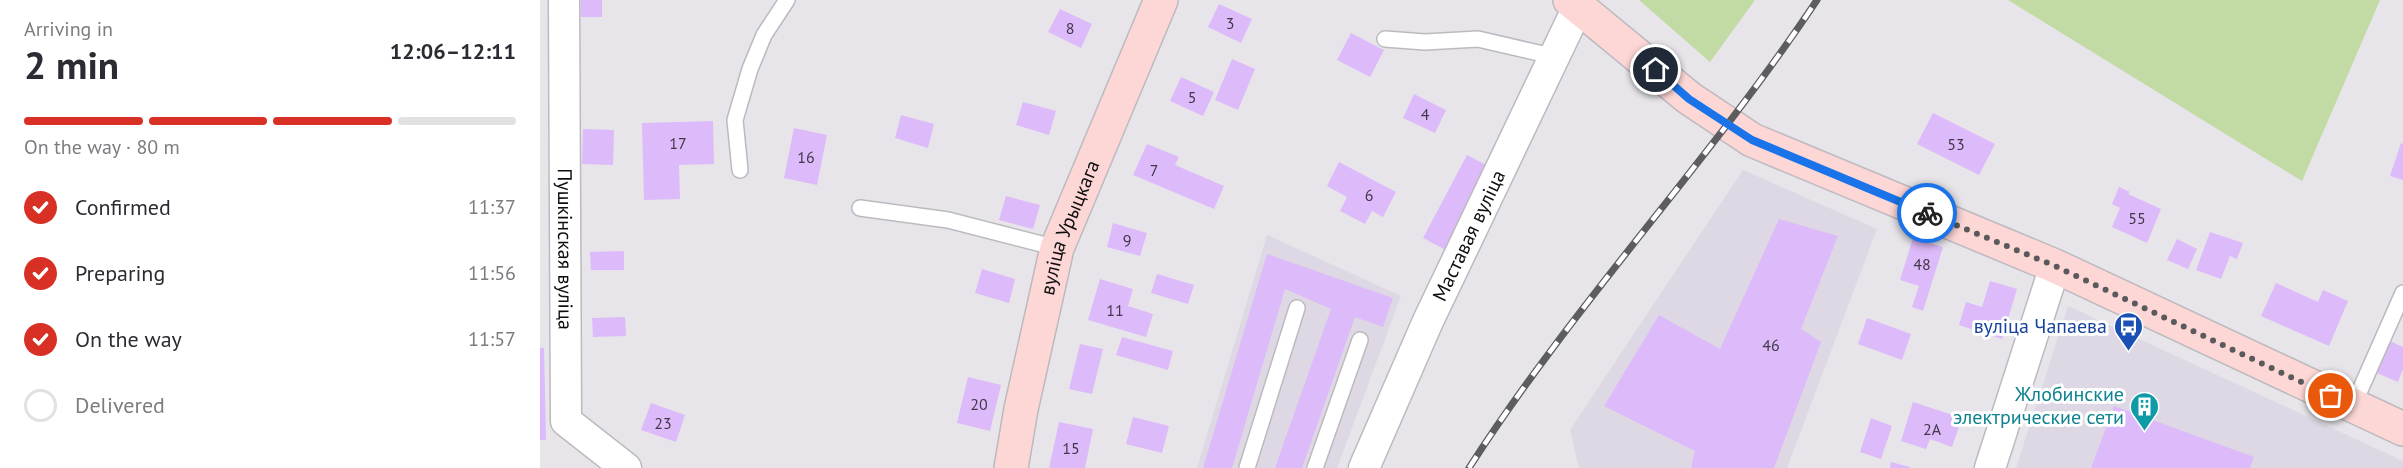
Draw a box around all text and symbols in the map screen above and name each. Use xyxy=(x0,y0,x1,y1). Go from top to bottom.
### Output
house number: 3 xyxy=(1226,13,1234,33)
text: Arriving in xyxy=(24,16,113,42)
house number: 8 xyxy=(1066,18,1074,38)
text: 12:06–12:11 xyxy=(390,37,516,65)
text: 2 min xyxy=(24,39,119,90)
pin xyxy=(1630,44,1681,95)
icon: home xyxy=(1639,53,1672,86)
house number: 5 xyxy=(1188,87,1196,107)
house number: 4 xyxy=(1421,104,1430,124)
house number: 17 xyxy=(669,133,687,153)
text: On the way · 80 m xyxy=(24,134,180,160)
house number: 53 xyxy=(1947,134,1965,154)
house number: 16 xyxy=(797,147,815,167)
street label: вуліца Урыцкага xyxy=(1034,156,1105,297)
house number: 7 xyxy=(1150,160,1158,180)
street label: Маставая вуліца xyxy=(1426,166,1511,305)
street label: Пушкінская вуліца xyxy=(552,168,579,330)
courier xyxy=(1897,183,1957,243)
house number: 6 xyxy=(1365,185,1373,205)
icon: check xyxy=(24,191,57,224)
text: Confirmed xyxy=(75,193,171,221)
text: 11:37 xyxy=(468,194,516,220)
icon: bike xyxy=(1911,197,1944,230)
house number: 55 xyxy=(2128,208,2146,228)
house number: 9 xyxy=(1123,230,1131,250)
house number: 48 xyxy=(1913,254,1931,274)
icon: check xyxy=(24,257,57,290)
text: Preparing xyxy=(75,259,165,287)
text: 11:56 xyxy=(468,260,516,286)
house number: 11 xyxy=(1106,300,1124,320)
bus stop icon: вуліца Чапаева xyxy=(2112,310,2144,352)
place label: вуліца Чапаева xyxy=(1974,313,2107,339)
icon: check xyxy=(24,323,57,356)
text: On the way xyxy=(75,325,182,353)
text: 11:57 xyxy=(468,326,516,352)
house number: 46 xyxy=(1762,335,1780,355)
pin xyxy=(2305,370,2356,421)
icon: bag xyxy=(2314,379,2347,412)
place label: Жлобинские электрические сети xyxy=(1953,381,2124,430)
building icon: Жлобинские электрические сети xyxy=(2129,390,2161,432)
text: Delivered xyxy=(75,391,165,419)
house number: 20 xyxy=(970,394,988,414)
house number: 23 xyxy=(654,413,672,433)
house number: 2А xyxy=(1923,419,1942,439)
house number: 15 xyxy=(1062,438,1080,458)

